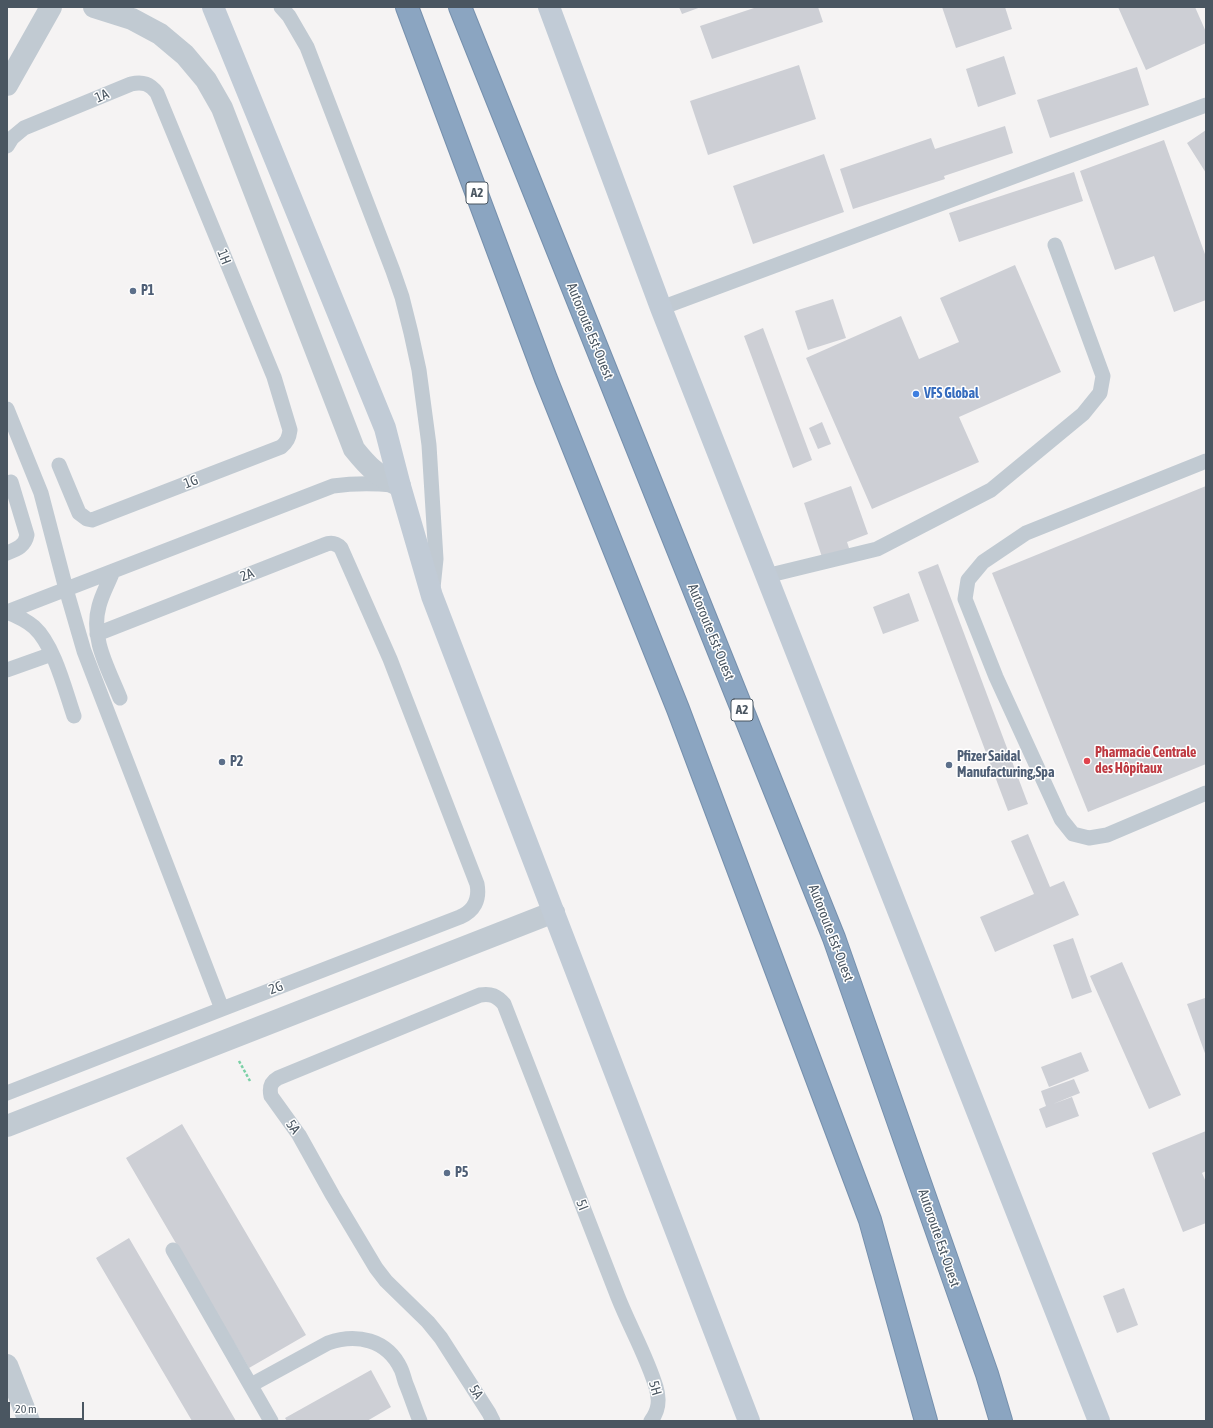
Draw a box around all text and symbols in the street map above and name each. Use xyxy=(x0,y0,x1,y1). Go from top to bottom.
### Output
street label: 1A xyxy=(93,86,111,106)
road number: A2 xyxy=(466,182,488,204)
street label: 1H xyxy=(213,247,235,267)
street label: Autoroute Est-Ouest xyxy=(563,280,617,382)
place label: P1 xyxy=(141,283,154,299)
marker: P1 xyxy=(128,286,138,296)
place label: VFS Global xyxy=(924,386,979,402)
marker: VFS Global xyxy=(911,389,921,399)
street label: 1G xyxy=(181,472,201,492)
street label: 2A xyxy=(238,565,256,585)
street label: Autoroute Est-Ouest xyxy=(684,581,738,683)
road number: A2 xyxy=(731,699,753,721)
place label: Pharmacie Centrale des Hôpitaux xyxy=(1095,745,1196,778)
place label: Pfizer Saidal Manufacturing,Spa xyxy=(957,749,1054,782)
place label: P2 xyxy=(230,754,243,770)
marker: Pharmacie Centrale des Hôpitaux xyxy=(1082,756,1092,766)
marker: P2 xyxy=(217,757,227,767)
marker: Pfizer Saidal Manufacturing,Spa xyxy=(944,760,954,770)
street label: Autoroute Est-Ouest xyxy=(805,882,857,984)
street label: 2G xyxy=(266,978,286,998)
street label: 5A xyxy=(282,1117,304,1137)
place label: P5 xyxy=(455,1165,468,1181)
marker: P5 xyxy=(442,1168,452,1178)
street label: Autoroute Est-Ouest xyxy=(914,1187,964,1289)
street label: 5I xyxy=(572,1197,592,1213)
street label: 5H xyxy=(645,1379,665,1397)
street label: 5A xyxy=(465,1382,487,1402)
scale bar xyxy=(10,1394,86,1420)
text: 20 m xyxy=(15,1402,37,1416)

